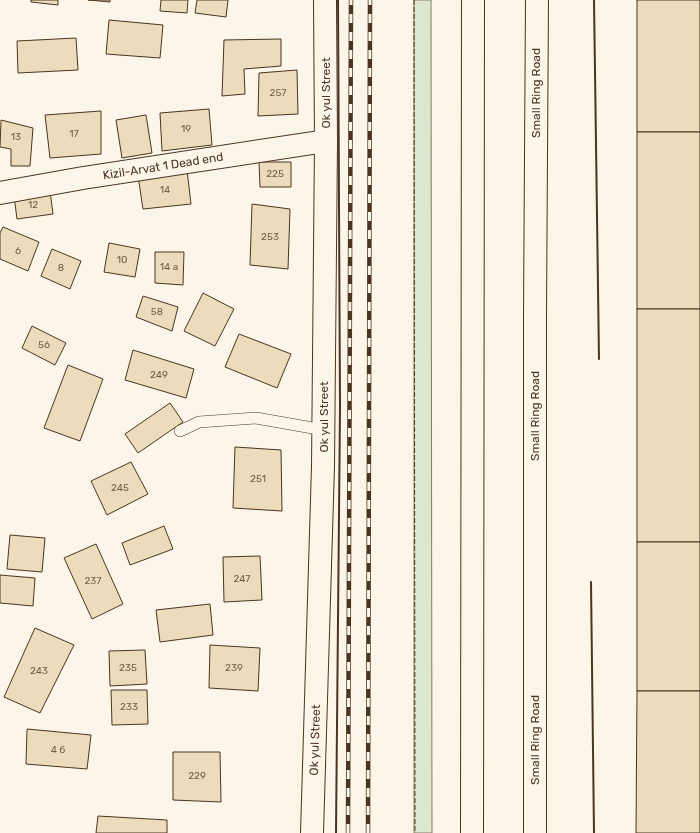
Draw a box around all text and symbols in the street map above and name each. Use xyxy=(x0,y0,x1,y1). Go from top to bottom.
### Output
street label: Small Ring Road xyxy=(529,48,543,138)
street label: Ok yul Street xyxy=(319,57,333,129)
house number: 257 xyxy=(270,87,286,99)
house number: 19 xyxy=(181,123,191,135)
house number: 17 xyxy=(69,128,79,140)
house number: 13 xyxy=(11,131,21,143)
street label: Kizil-Arvat 1 Dead end xyxy=(102,150,224,182)
house number: 225 xyxy=(266,168,284,180)
house number: 14 xyxy=(160,184,170,196)
house number: 12 xyxy=(28,199,38,211)
house number: 253 xyxy=(261,231,279,243)
house number: 6 xyxy=(15,245,21,257)
house number: 10 xyxy=(117,254,127,266)
house number: 14 а xyxy=(160,261,178,273)
house number: 8 xyxy=(58,262,64,274)
house number: 58 xyxy=(151,306,163,318)
house number: 56 xyxy=(38,339,50,351)
house number: 249 xyxy=(150,369,168,381)
street label: Small Ring Road xyxy=(528,371,542,461)
street label: Ok yul Street xyxy=(317,381,331,453)
house number: 251 xyxy=(250,473,266,485)
house number: 245 xyxy=(111,482,129,494)
house number: 247 xyxy=(234,573,250,585)
house number: 237 xyxy=(84,575,102,587)
house number: 235 xyxy=(119,662,137,674)
house number: 239 xyxy=(225,662,243,674)
house number: 243 xyxy=(30,665,48,677)
street label: Small Ring Road xyxy=(528,695,542,785)
house number: 233 xyxy=(120,701,138,713)
street label: Ok yul Street xyxy=(307,704,323,776)
house number: 4 б xyxy=(51,744,65,756)
house number: 229 xyxy=(188,770,206,782)

